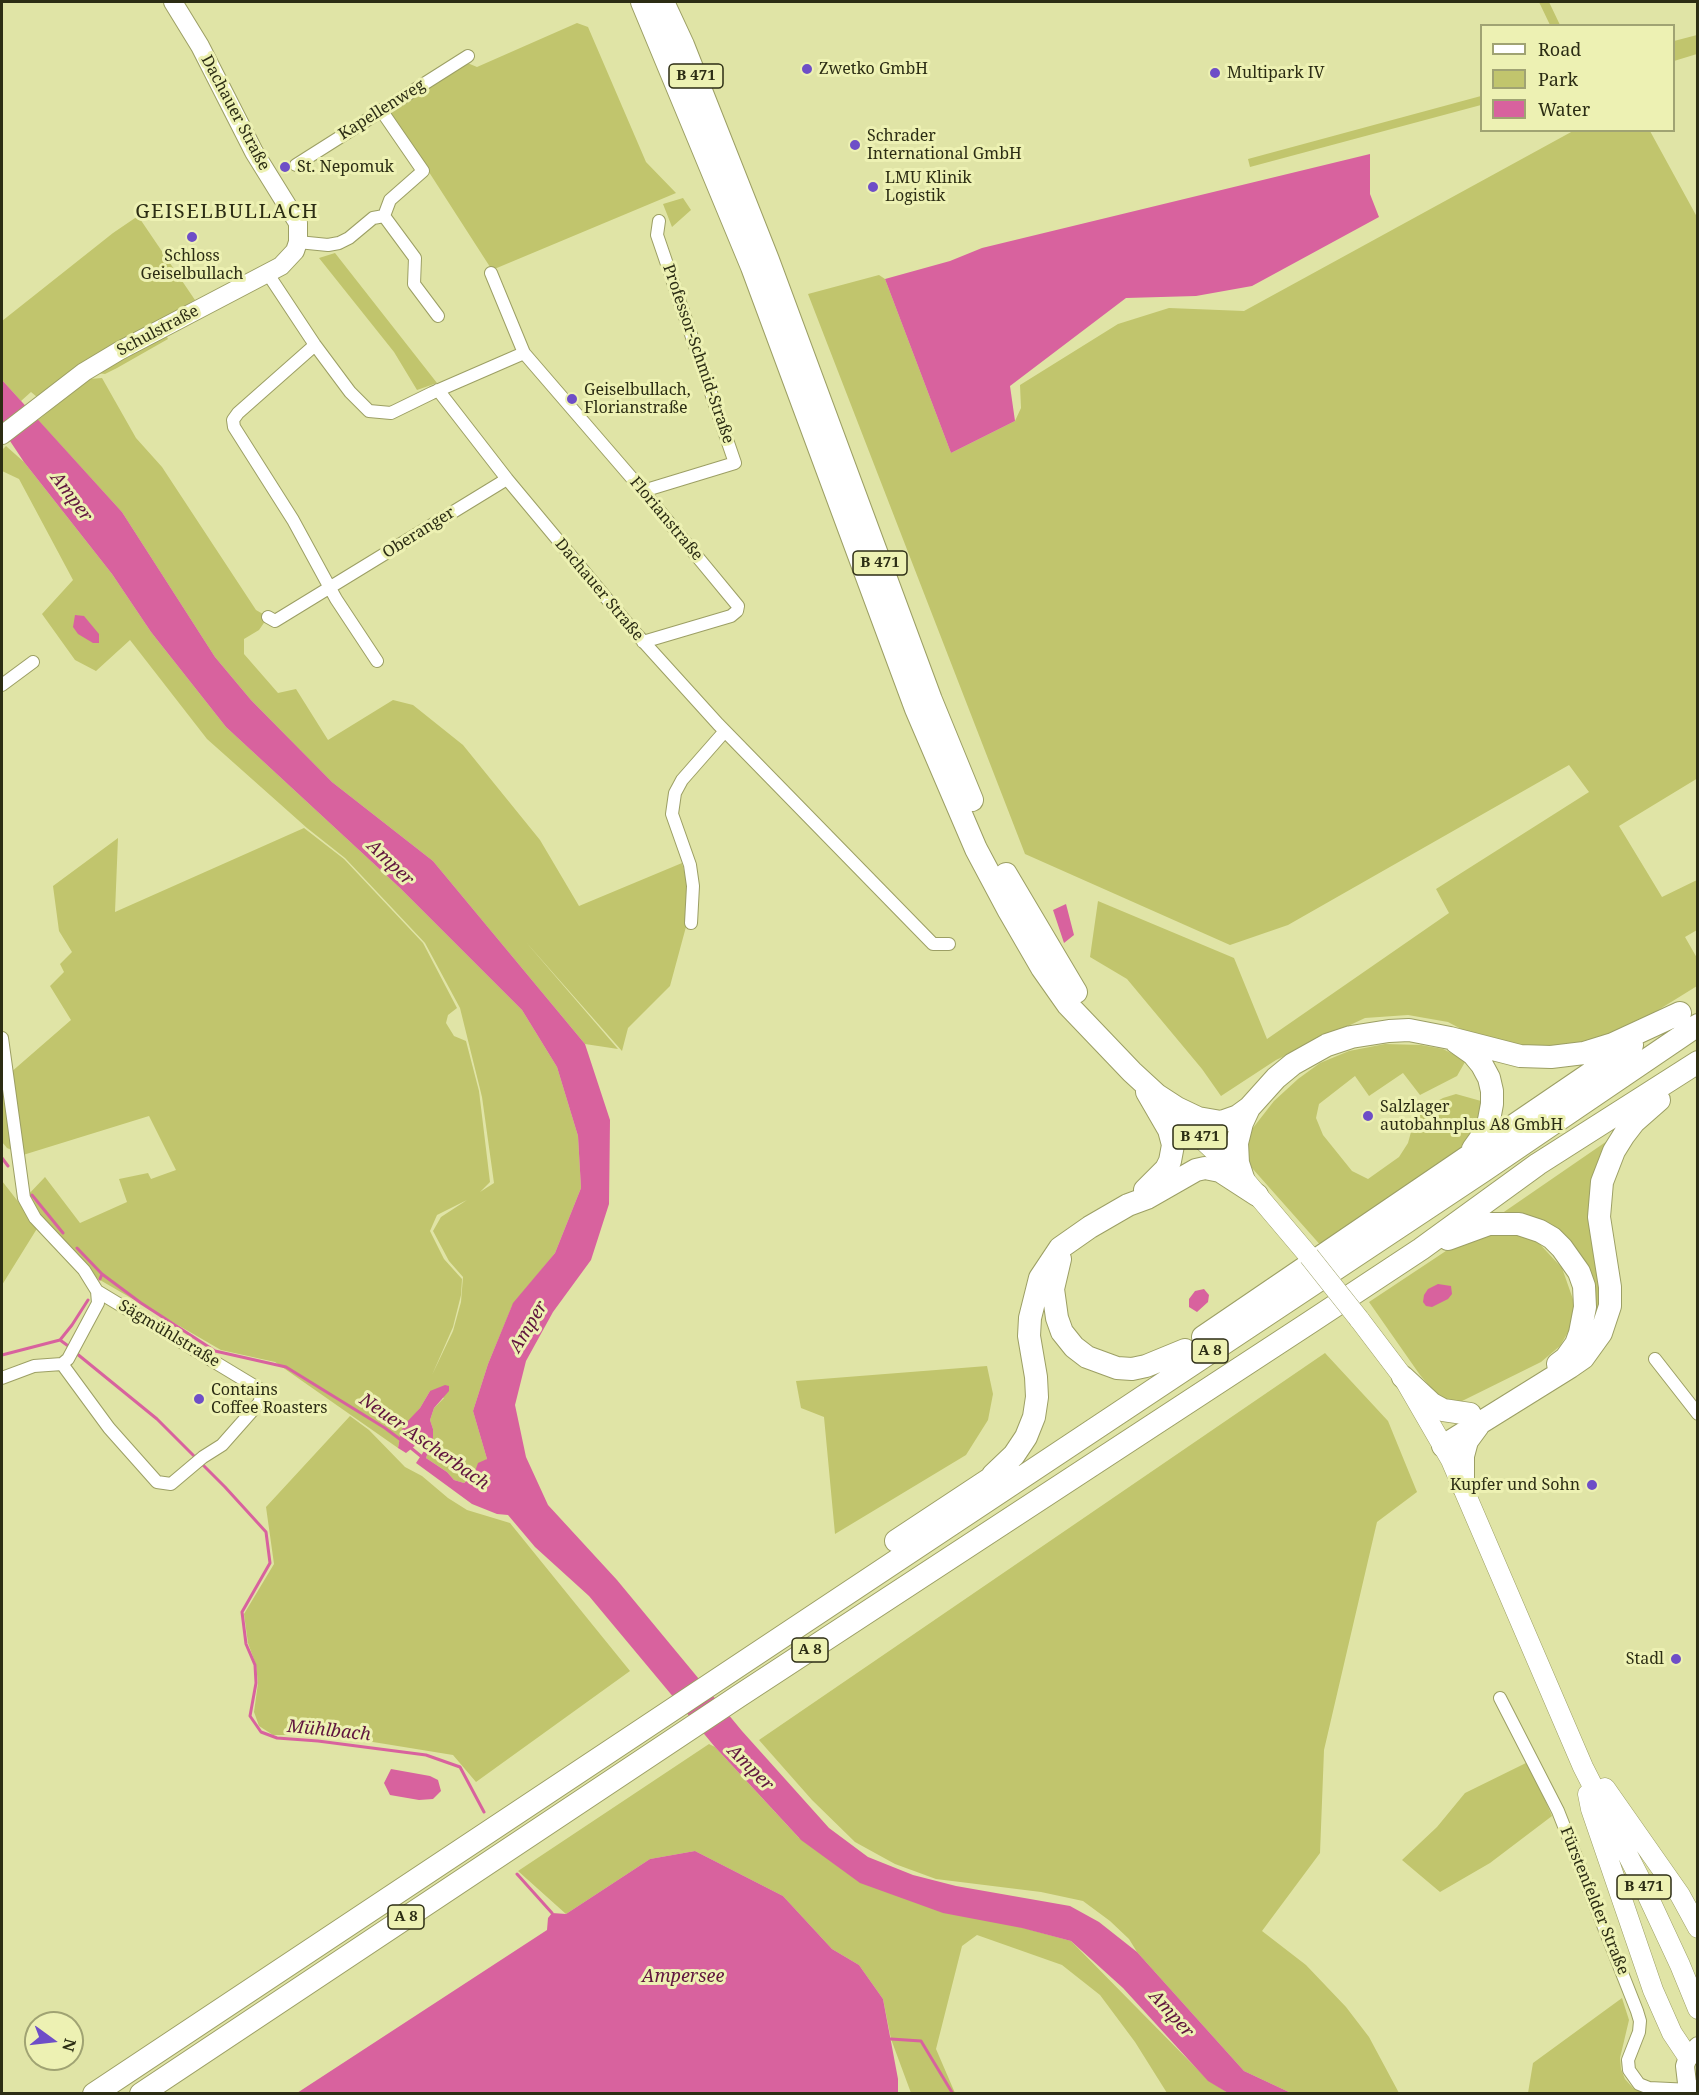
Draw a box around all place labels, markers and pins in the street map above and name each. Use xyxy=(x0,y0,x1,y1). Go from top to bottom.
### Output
place label: Zwetko GmbH xyxy=(819,59,928,79)
marker: Zwetko GmbH xyxy=(800,62,814,76)
place label: Multipark IV xyxy=(1227,63,1324,83)
marker: Multipark IV xyxy=(1208,66,1222,80)
place label: Schrader International GmbH xyxy=(867,126,1022,164)
marker: Schrader International GmbH xyxy=(848,138,862,152)
place label: St. Nepomuk xyxy=(297,157,394,177)
marker: St. Nepomuk xyxy=(278,160,292,174)
place label: LMU Klinik Logistik xyxy=(885,168,972,206)
marker: LMU Klinik Logistik xyxy=(866,180,880,194)
marker: Schloss Geiselbullach xyxy=(185,230,199,244)
place label: Schloss Geiselbullach xyxy=(141,246,243,284)
place label: Geiselbullach, Florianstraße xyxy=(584,380,691,418)
marker: Geiselbullach, Florianstraße xyxy=(565,392,579,406)
place label: Salzlager autobahnplus A8 GmbH xyxy=(1380,1097,1563,1135)
marker: Salzlager autobahnplus A8 GmbH xyxy=(1361,1109,1375,1123)
place label: Contains Coffee Roasters xyxy=(211,1380,328,1418)
marker: Contains Coffee Roasters xyxy=(192,1392,206,1406)
place label: Kupfer und Sohn xyxy=(1450,1475,1580,1495)
marker: Kupfer und Sohn xyxy=(1585,1478,1599,1492)
place label: Stadl xyxy=(1626,1649,1664,1669)
marker: Stadl xyxy=(1669,1652,1683,1666)

